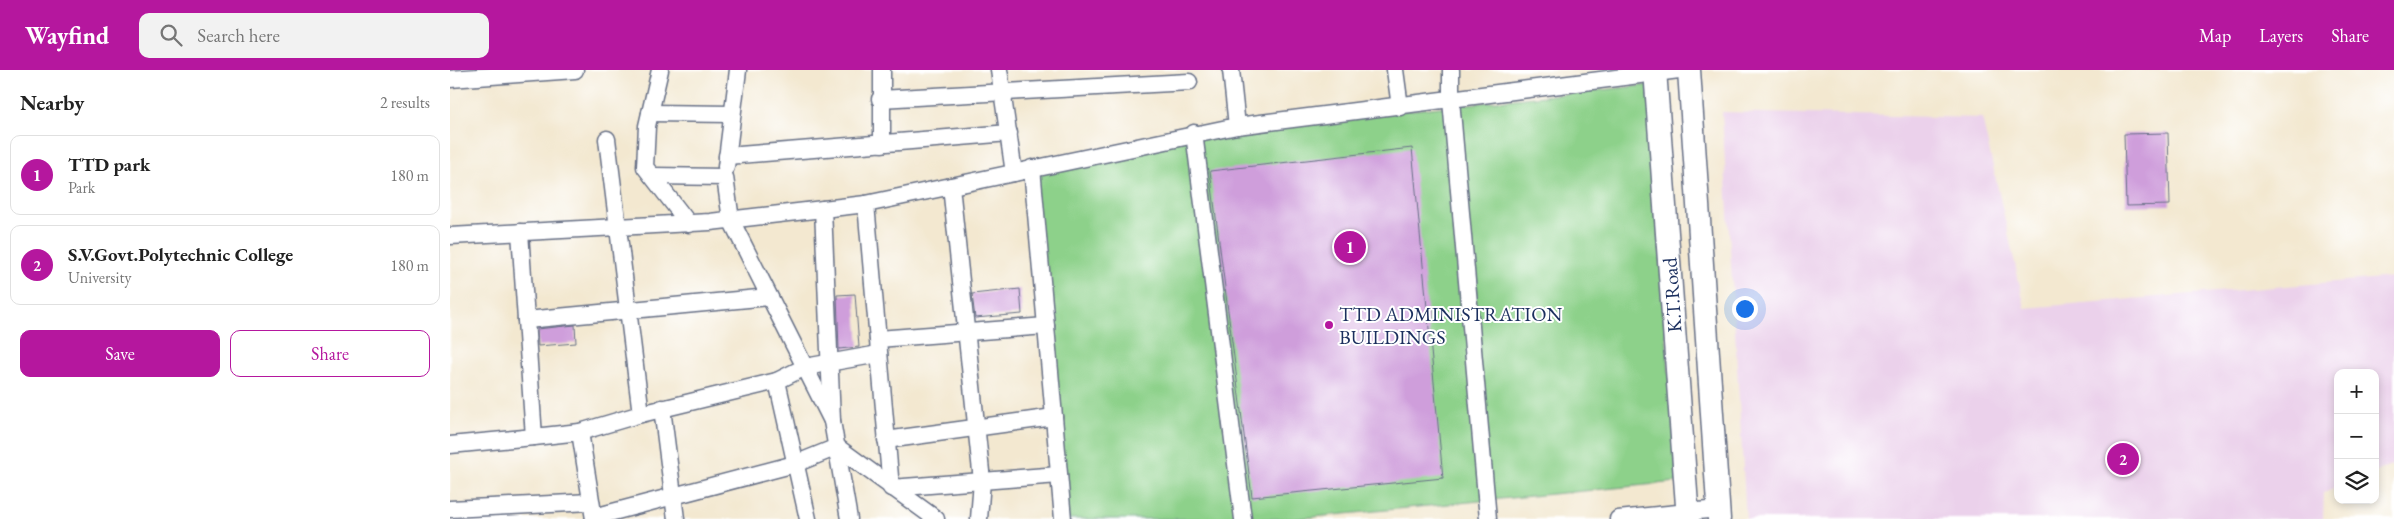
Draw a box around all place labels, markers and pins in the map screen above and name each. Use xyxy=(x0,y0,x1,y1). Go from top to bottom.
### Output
pin: 1 xyxy=(1334,228,1366,266)
place label: TTD ADMINISTRATION BUILDINGS xyxy=(1339,301,1562,350)
marker: TTD ADMINISTRATION BUILDINGS xyxy=(1323,319,1335,331)
pin: 2 xyxy=(2107,440,2139,478)

